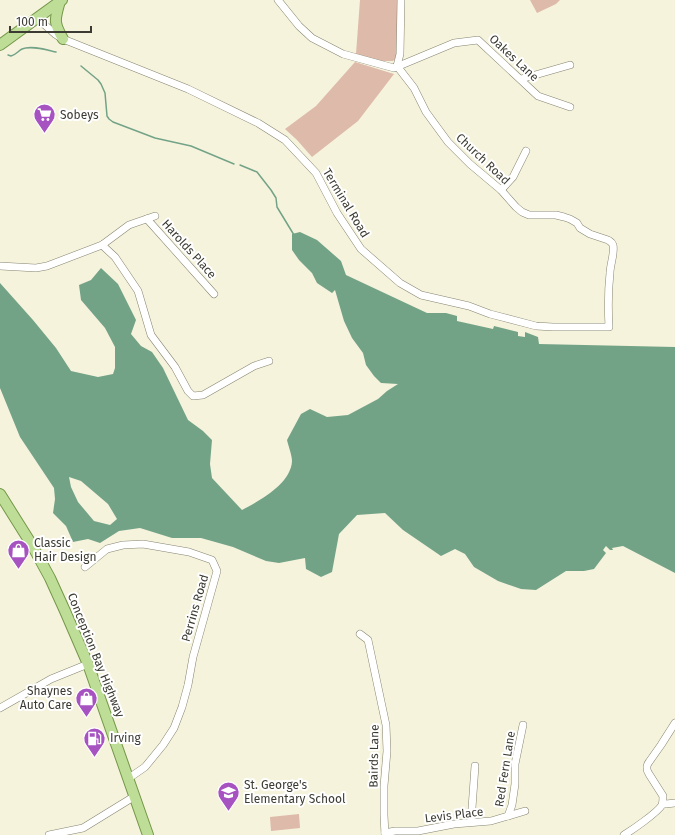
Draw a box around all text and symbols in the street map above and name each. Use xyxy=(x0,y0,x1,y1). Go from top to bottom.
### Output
scale bar xyxy=(10,8,91,34)
text: 100 m xyxy=(16,15,48,29)
street label: Oakes Lane xyxy=(487,32,541,84)
supermarket icon: Sobeys xyxy=(31,102,57,135)
place label: Sobeys xyxy=(60,108,99,122)
street label: Church Road xyxy=(453,131,513,187)
street label: Terminal Road xyxy=(320,166,372,240)
street label: Harolds Place xyxy=(159,217,219,281)
place label: Classic Hair Design xyxy=(34,536,96,564)
shop icon: Classic Hair Design xyxy=(6,537,32,570)
street label: Perrins Road xyxy=(179,573,211,643)
street label: Conception Bay Highway xyxy=(65,591,127,719)
place label: Shaynes Auto Care xyxy=(20,684,72,712)
shop icon: Shaynes Auto Care xyxy=(74,685,100,718)
street label: Bairds Lane xyxy=(366,724,382,788)
fuel station icon: Irving xyxy=(82,725,108,758)
street label: Red Fern Lane xyxy=(492,730,518,808)
place label: Irving xyxy=(110,731,141,745)
place label: St. George's Elementary School xyxy=(244,778,346,806)
school or university icon: St. George's Elementary School xyxy=(215,779,241,812)
street label: Levis Place xyxy=(424,804,484,826)

